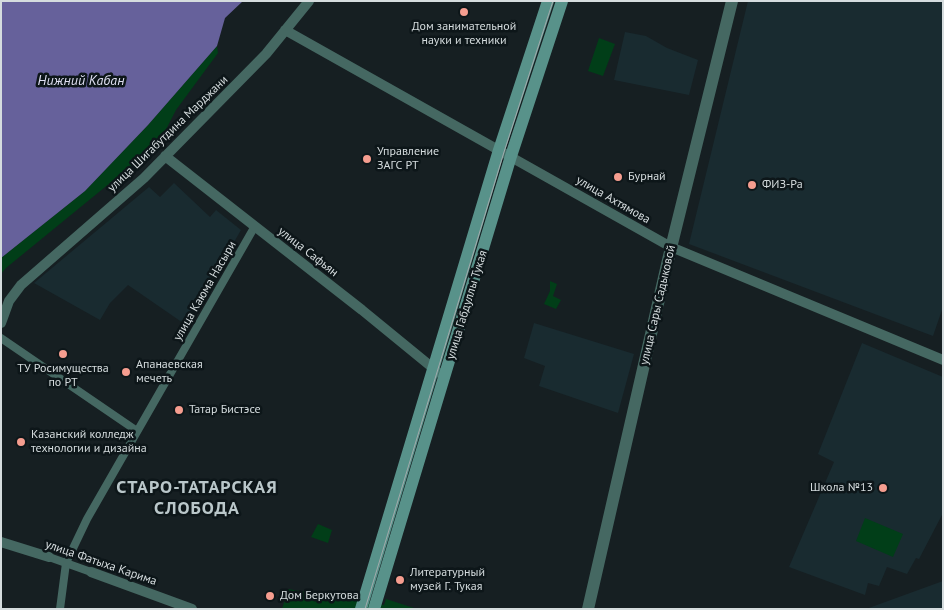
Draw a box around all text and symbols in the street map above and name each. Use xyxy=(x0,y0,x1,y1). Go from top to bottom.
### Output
marker: Дом занимательной науки и техники xyxy=(458,6,470,18)
place label: Дом занимательной науки и техники xyxy=(412,20,516,48)
water label: Нижний Кабан xyxy=(38,73,124,89)
street label: улица Шигабутдина Марджани xyxy=(105,73,231,195)
place label: Управление ЗАГС РТ xyxy=(377,145,439,173)
marker: Управление ЗАГС РТ xyxy=(361,153,373,165)
place label: Бурнай xyxy=(628,170,666,184)
marker: Бурнай xyxy=(612,171,624,183)
street label: улица Ахтямова xyxy=(573,173,653,227)
place label: ФИЗ-Ра xyxy=(762,178,803,192)
marker: ФИЗ-Ра xyxy=(746,179,758,191)
street label: улица Сафьян xyxy=(275,224,341,280)
street label: улица Каюма Насыри xyxy=(171,238,239,344)
street label: улица Сары Садыковой xyxy=(637,244,679,366)
street label: улица Габдуллы Тукая xyxy=(444,249,490,361)
marker: ТУ Росимущества по РТ xyxy=(57,348,69,360)
place label: Апанаевская мечеть xyxy=(136,358,203,386)
place label: ТУ Росимущества по РТ xyxy=(17,362,109,390)
marker: Апанаевская мечеть xyxy=(120,366,132,378)
place label: Татар Бистэсе xyxy=(189,403,261,417)
marker: Татар Бистэсе xyxy=(173,404,185,416)
place label: Казанский колледж технологии и дизайна xyxy=(31,428,147,456)
marker: Казанский колледж технологии и дизайна xyxy=(15,436,27,448)
district label: СТАРО-ТАТАРСКАЯ СЛОБОДА xyxy=(114,477,280,520)
place label: Школа №13 xyxy=(810,481,873,495)
marker: Школа №13 xyxy=(877,482,889,494)
street label: улица Фатыха Карима xyxy=(43,537,159,589)
place label: Литературный музей Г. Тукая xyxy=(410,566,485,594)
marker: Литературный музей Г. Тукая xyxy=(394,574,406,586)
place label: Дом Беркутова xyxy=(280,589,359,603)
marker: Дом Беркутова xyxy=(264,590,276,602)

